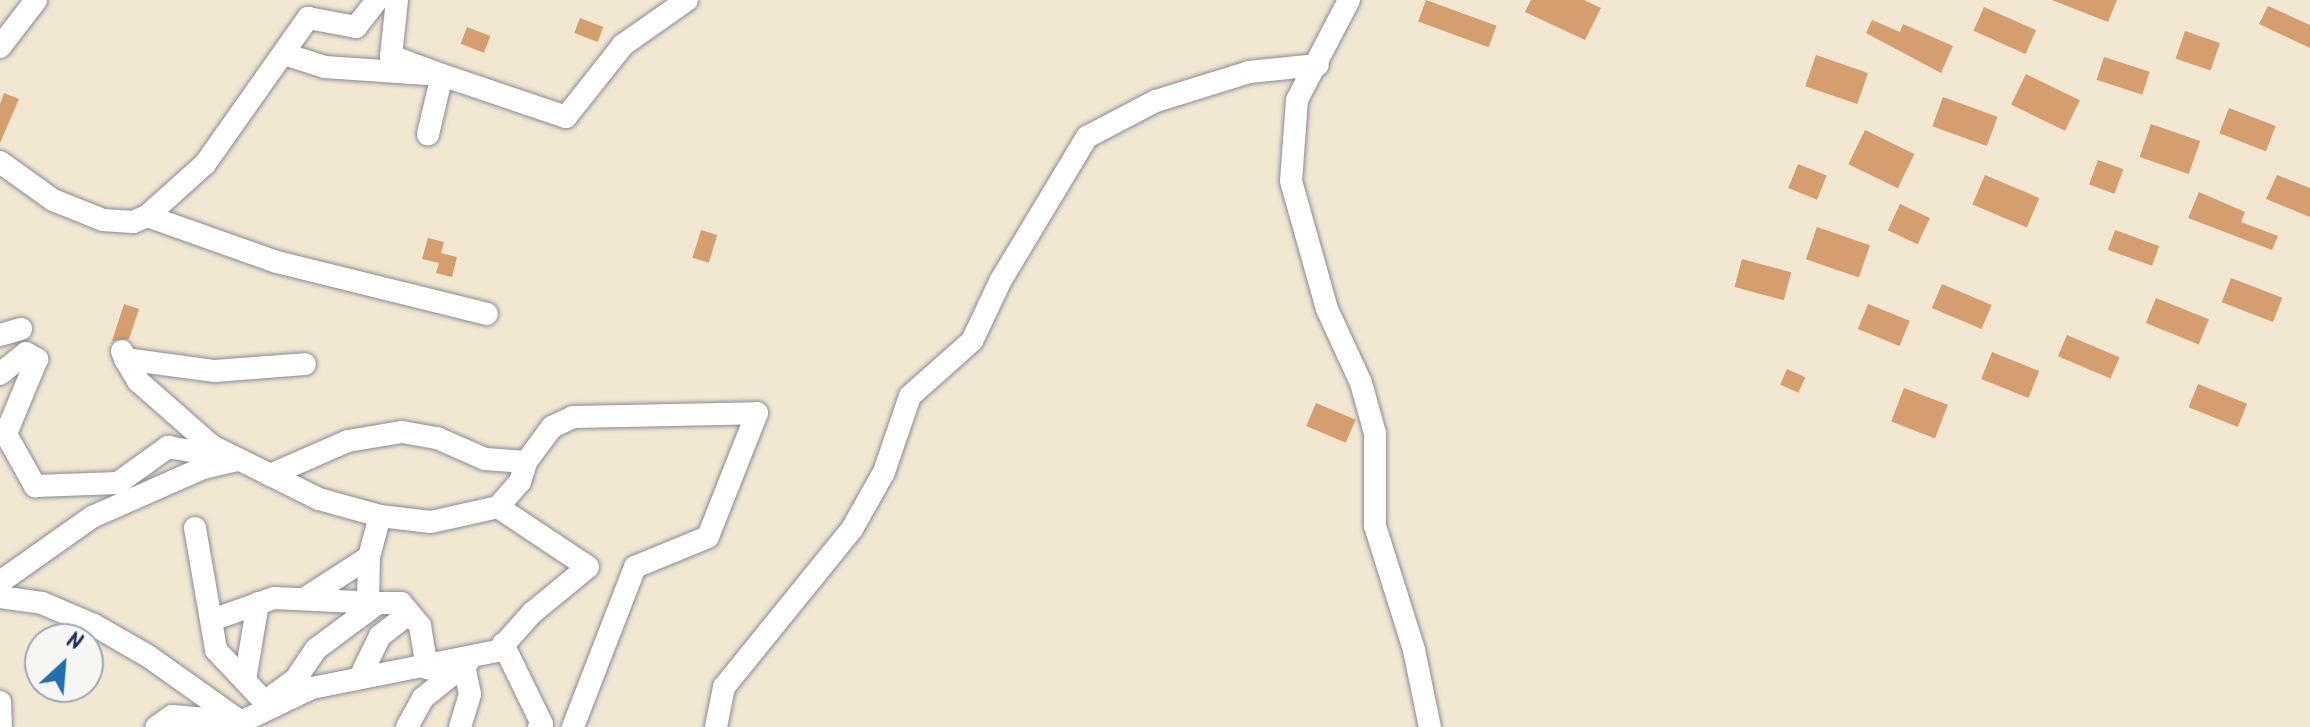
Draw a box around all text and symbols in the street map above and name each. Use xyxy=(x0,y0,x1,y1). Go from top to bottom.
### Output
north arrow xyxy=(24,623,104,703)
text: N xyxy=(60,624,88,662)

